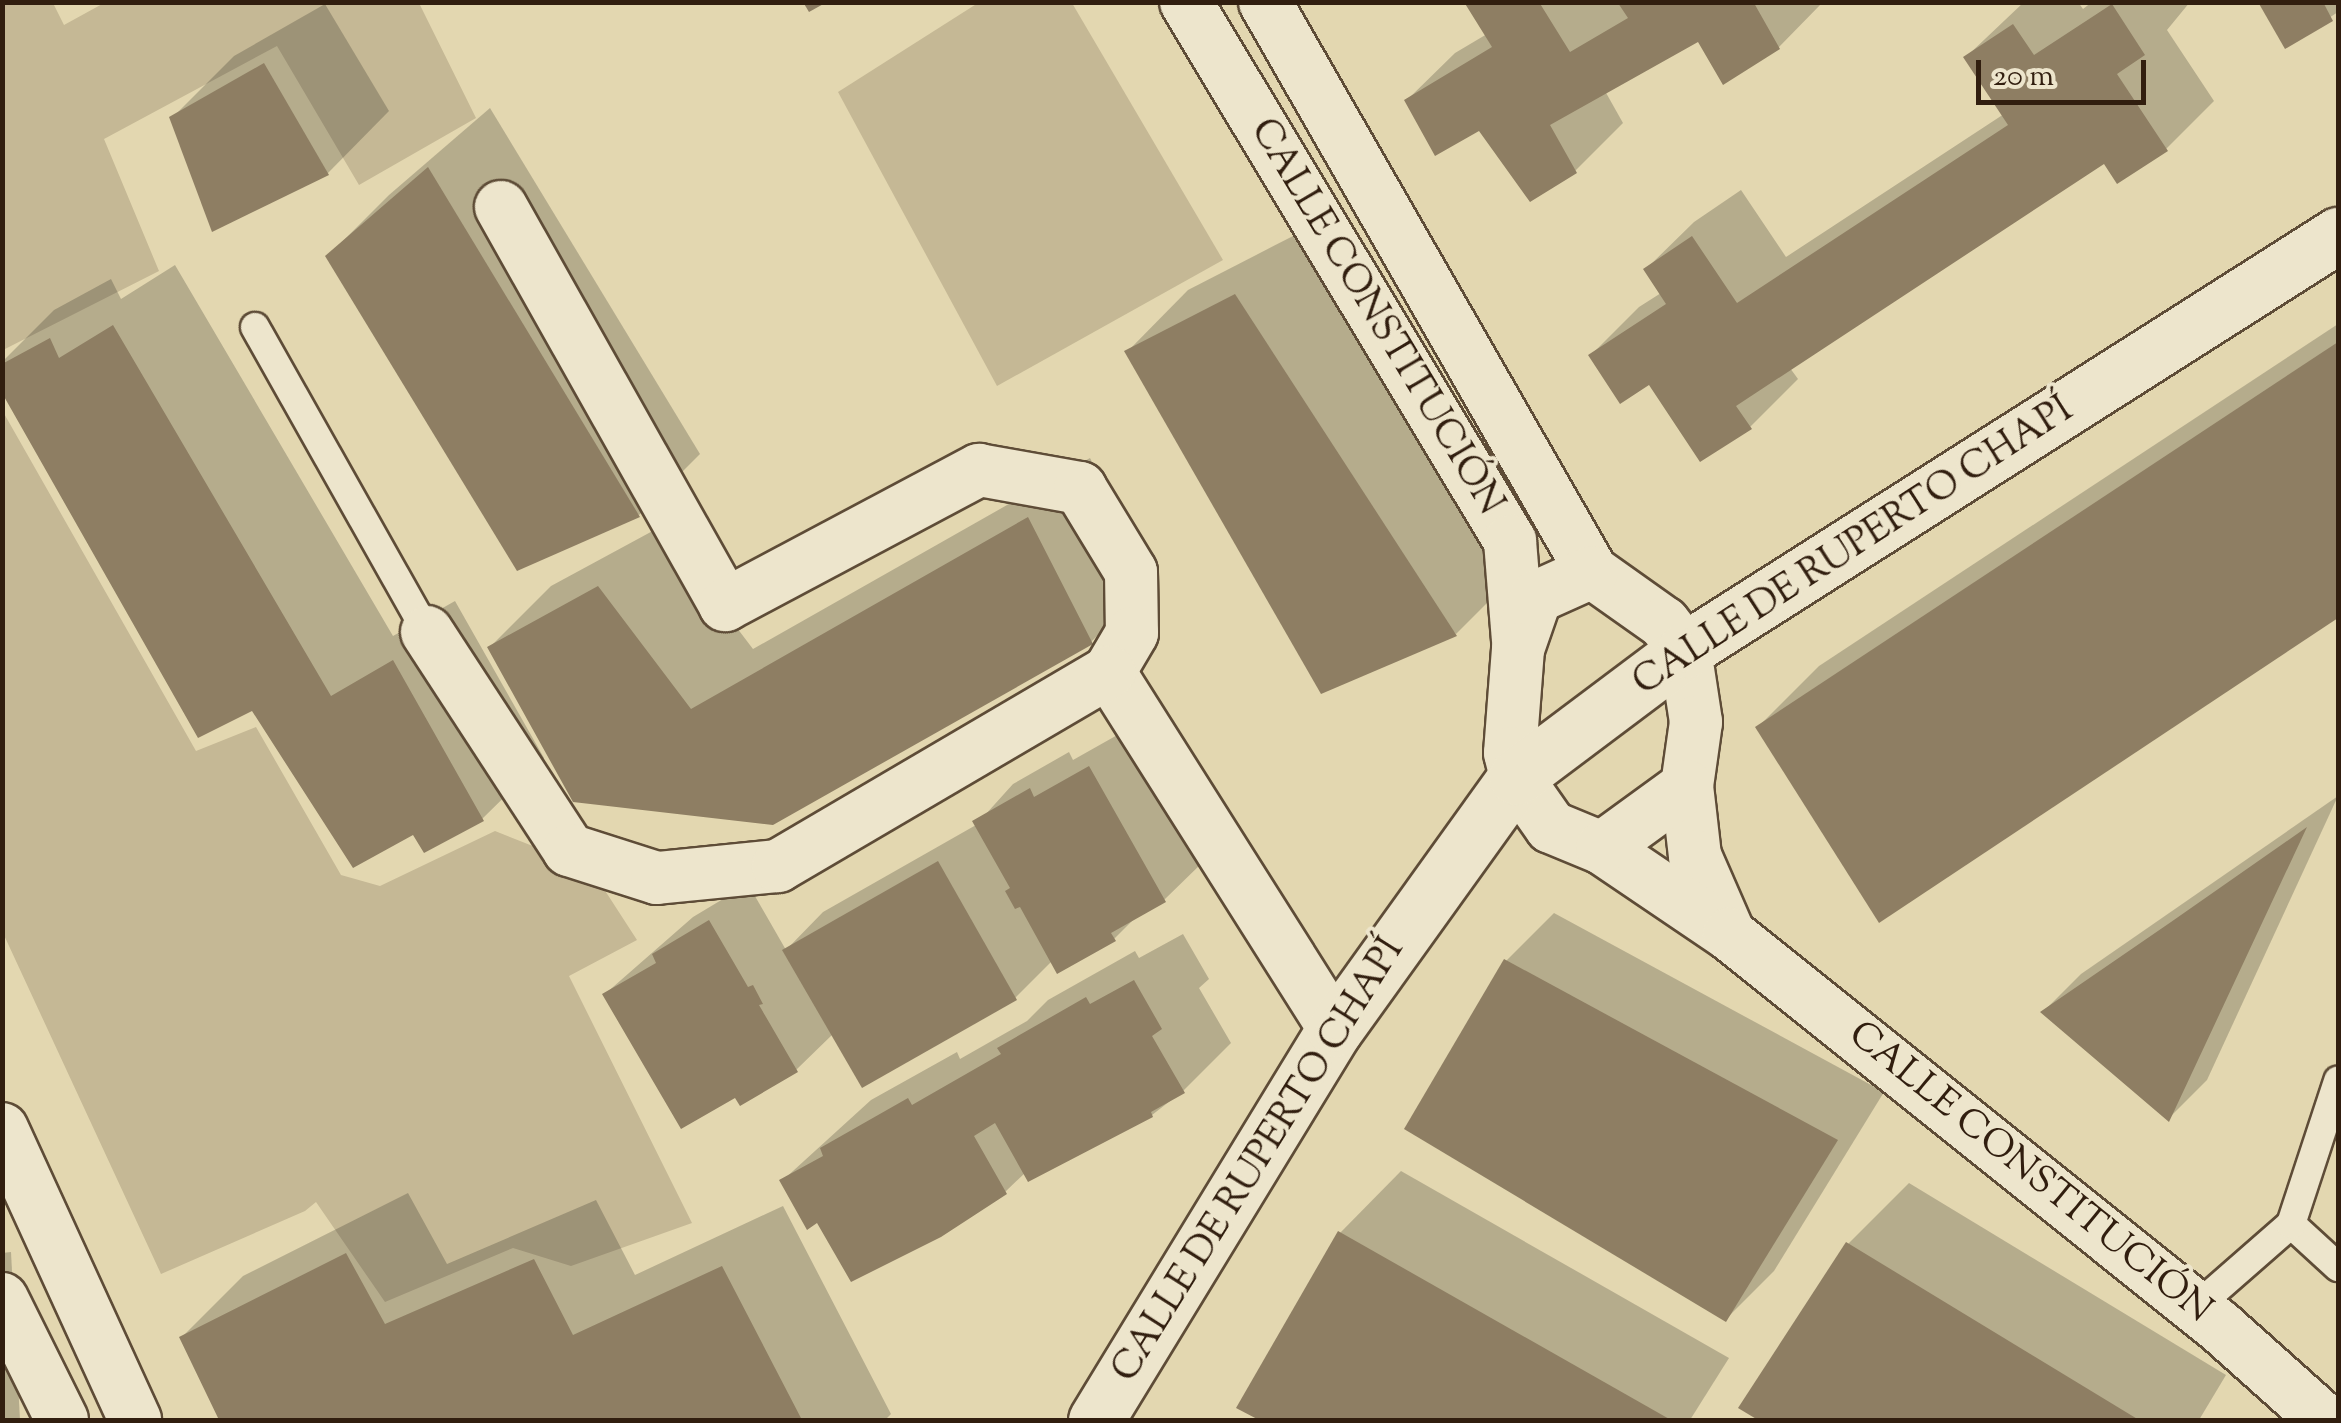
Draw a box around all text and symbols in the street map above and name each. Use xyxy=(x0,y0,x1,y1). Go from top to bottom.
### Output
scale bar xyxy=(1981,40,2151,102)
text: 20 m xyxy=(1993,56,2054,99)
street label: CALLE CONSTITUCIÓN xyxy=(1238,112,1512,524)
street label: CALLE DE RUPERTO CHAPÍ xyxy=(1626,389,2082,707)
street label: CALLE DE RUPERTO CHAPÍ xyxy=(1104,931,1416,1391)
street label: CALLE CONSTITUCIÓN xyxy=(1838,1013,2220,1335)

